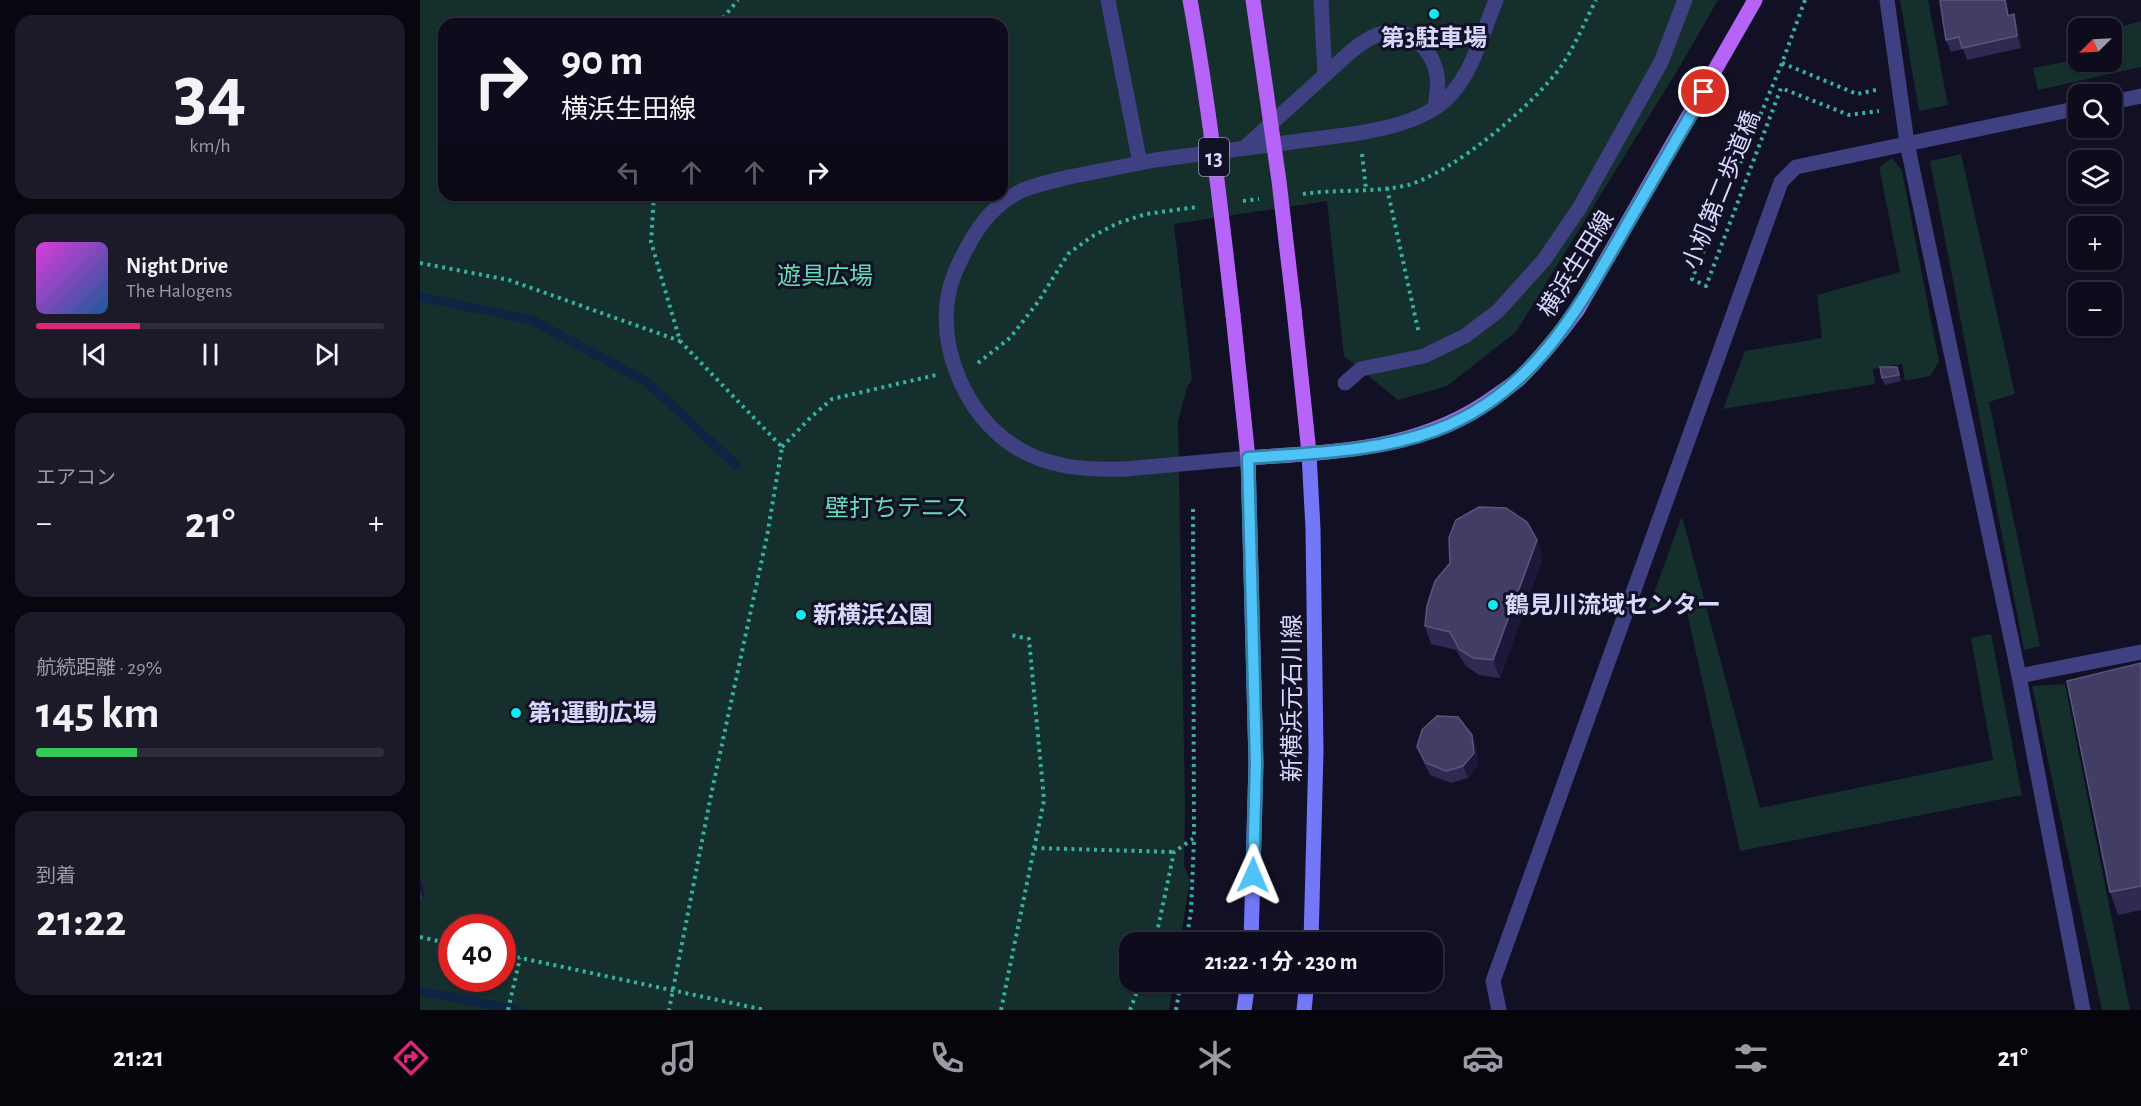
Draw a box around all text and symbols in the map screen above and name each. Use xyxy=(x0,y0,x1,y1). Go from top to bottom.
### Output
marker: 第3駐車場 xyxy=(1427,7,1441,21)
north arrow xyxy=(2068,18,2122,72)
map controls xyxy=(2068,18,2122,336)
place label: 第3駐車場 xyxy=(1381,25,1487,51)
text: 90 m xyxy=(561,40,643,82)
icon: right xyxy=(462,42,540,120)
text: 34 xyxy=(174,56,246,134)
pin xyxy=(1678,66,1729,117)
icon: arrive xyxy=(1687,75,1720,108)
button: search xyxy=(2068,84,2122,138)
text: 横浜生田線 xyxy=(561,96,696,123)
street label: 小机第二歩道橋 xyxy=(1677,107,1765,273)
text: km/h xyxy=(189,136,231,156)
road number: 13 xyxy=(1199,138,1229,176)
button: layers xyxy=(2068,150,2122,204)
icon: left xyxy=(612,156,645,189)
icon: ahead xyxy=(675,156,708,189)
icon: ahead xyxy=(738,156,771,189)
icon: right xyxy=(801,156,834,189)
street label: 横浜生田線 xyxy=(1533,206,1619,322)
button: + xyxy=(2068,216,2122,270)
text: Night Drive xyxy=(126,255,228,277)
park label: 遊具広場 xyxy=(777,263,873,289)
text: The Halogens xyxy=(126,281,232,301)
button: − xyxy=(2068,282,2122,336)
icon: previous xyxy=(78,338,111,371)
icon: pause xyxy=(194,338,227,371)
icon: next xyxy=(310,338,343,371)
text: エアコン xyxy=(36,468,116,488)
park label: 壁打ちテニス xyxy=(825,496,969,521)
text: 21° xyxy=(185,501,235,546)
text: − xyxy=(36,507,52,540)
text: + xyxy=(368,507,384,540)
place label: 鶴見川流域センター xyxy=(1505,592,1721,618)
marker: 鶴見川流域センター xyxy=(1486,598,1500,612)
place label: 新横浜公園 xyxy=(813,602,933,628)
marker: 新横浜公園 xyxy=(794,608,808,622)
street label: 新横浜元石川線 xyxy=(1279,614,1305,782)
text: 航続距離 · 29% xyxy=(36,658,162,678)
text: 145 km xyxy=(36,691,160,736)
place label: 第1運動広場 xyxy=(528,700,657,726)
marker: 第1運動広場 xyxy=(509,706,523,720)
position arrow xyxy=(1221,843,1285,907)
text: 到着 xyxy=(36,866,76,886)
text: 21:22 xyxy=(36,899,126,944)
speed limit sign: 40 xyxy=(438,914,516,992)
text: 21:22 · 1 分 · 230 m xyxy=(1204,951,1358,973)
icon: directions xyxy=(390,1037,432,1079)
icon: music xyxy=(658,1037,700,1079)
icon: phone xyxy=(926,1037,968,1079)
icon: climate xyxy=(1194,1037,1236,1079)
icon: car xyxy=(1462,1037,1504,1079)
icon: filters xyxy=(1730,1037,1772,1079)
text: 21:21 xyxy=(113,1044,164,1071)
text: 21° xyxy=(1998,1044,2028,1071)

